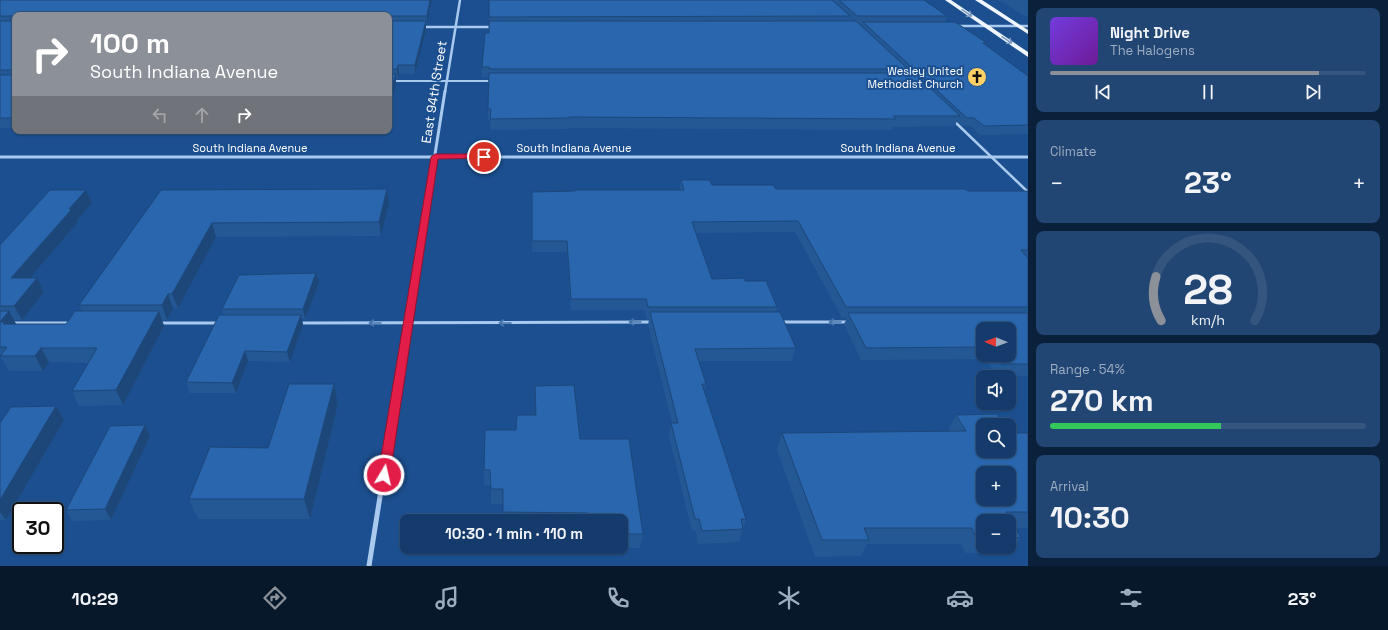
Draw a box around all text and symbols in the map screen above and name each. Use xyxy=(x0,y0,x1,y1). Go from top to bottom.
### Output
one-way arrow xyxy=(961,9,972,17)
text: Night Drive xyxy=(1110,23,1190,42)
text: 100 m xyxy=(90,25,170,61)
icon: right xyxy=(24,28,76,80)
one-way arrow xyxy=(1001,36,1012,44)
street label: East 94th Street xyxy=(417,39,451,145)
text: The Halogens xyxy=(1110,42,1195,59)
text: South Indiana Avenue xyxy=(90,60,278,83)
place label: Wesley United Methodist Church xyxy=(868,64,963,91)
church icon: Wesley United Methodist Church xyxy=(966,66,988,88)
icon: previous xyxy=(1092,81,1114,103)
icon: pause xyxy=(1197,81,1219,103)
icon: next xyxy=(1302,81,1324,103)
icon: left xyxy=(149,104,171,126)
icon: ahead xyxy=(191,104,213,126)
icon: right xyxy=(233,104,255,126)
pin xyxy=(467,140,501,174)
street label: South Indiana Avenue xyxy=(192,141,308,155)
street label: South Indiana Avenue xyxy=(516,141,632,155)
street label: South Indiana Avenue xyxy=(840,141,956,155)
text: Climate xyxy=(1050,143,1096,160)
icon: arrive xyxy=(473,146,495,168)
text: 23° xyxy=(1184,163,1232,202)
text: − xyxy=(1050,169,1064,197)
text: + xyxy=(1352,169,1366,197)
text: 28 xyxy=(1183,263,1233,316)
text: km/h xyxy=(1191,311,1225,329)
one-way arrow xyxy=(629,318,642,326)
one-way arrow xyxy=(829,318,842,326)
one-way arrow xyxy=(369,319,382,327)
one-way arrow xyxy=(499,319,512,327)
north arrow xyxy=(976,322,1016,362)
map controls xyxy=(976,322,1016,554)
text: Range · 54% xyxy=(1050,361,1125,378)
button: sound xyxy=(976,370,1016,410)
text: 270 km xyxy=(1050,381,1154,420)
button: search xyxy=(976,418,1016,458)
position arrow xyxy=(363,454,405,496)
button: + xyxy=(976,466,1016,506)
text: Arrival xyxy=(1050,478,1089,495)
text: 10:30 xyxy=(1050,498,1130,537)
speed limit sign: 30 xyxy=(12,502,64,554)
button: − xyxy=(976,514,1016,554)
text: 10:30 · 1 min · 110 m xyxy=(445,524,583,543)
icon: directions xyxy=(261,584,289,612)
icon: music xyxy=(433,584,461,612)
icon: phone xyxy=(604,584,632,612)
icon: climate xyxy=(775,584,803,612)
icon: car xyxy=(946,584,974,612)
icon: filters xyxy=(1117,584,1145,612)
text: 10:29 xyxy=(72,587,118,610)
text: 23° xyxy=(1288,587,1316,610)

